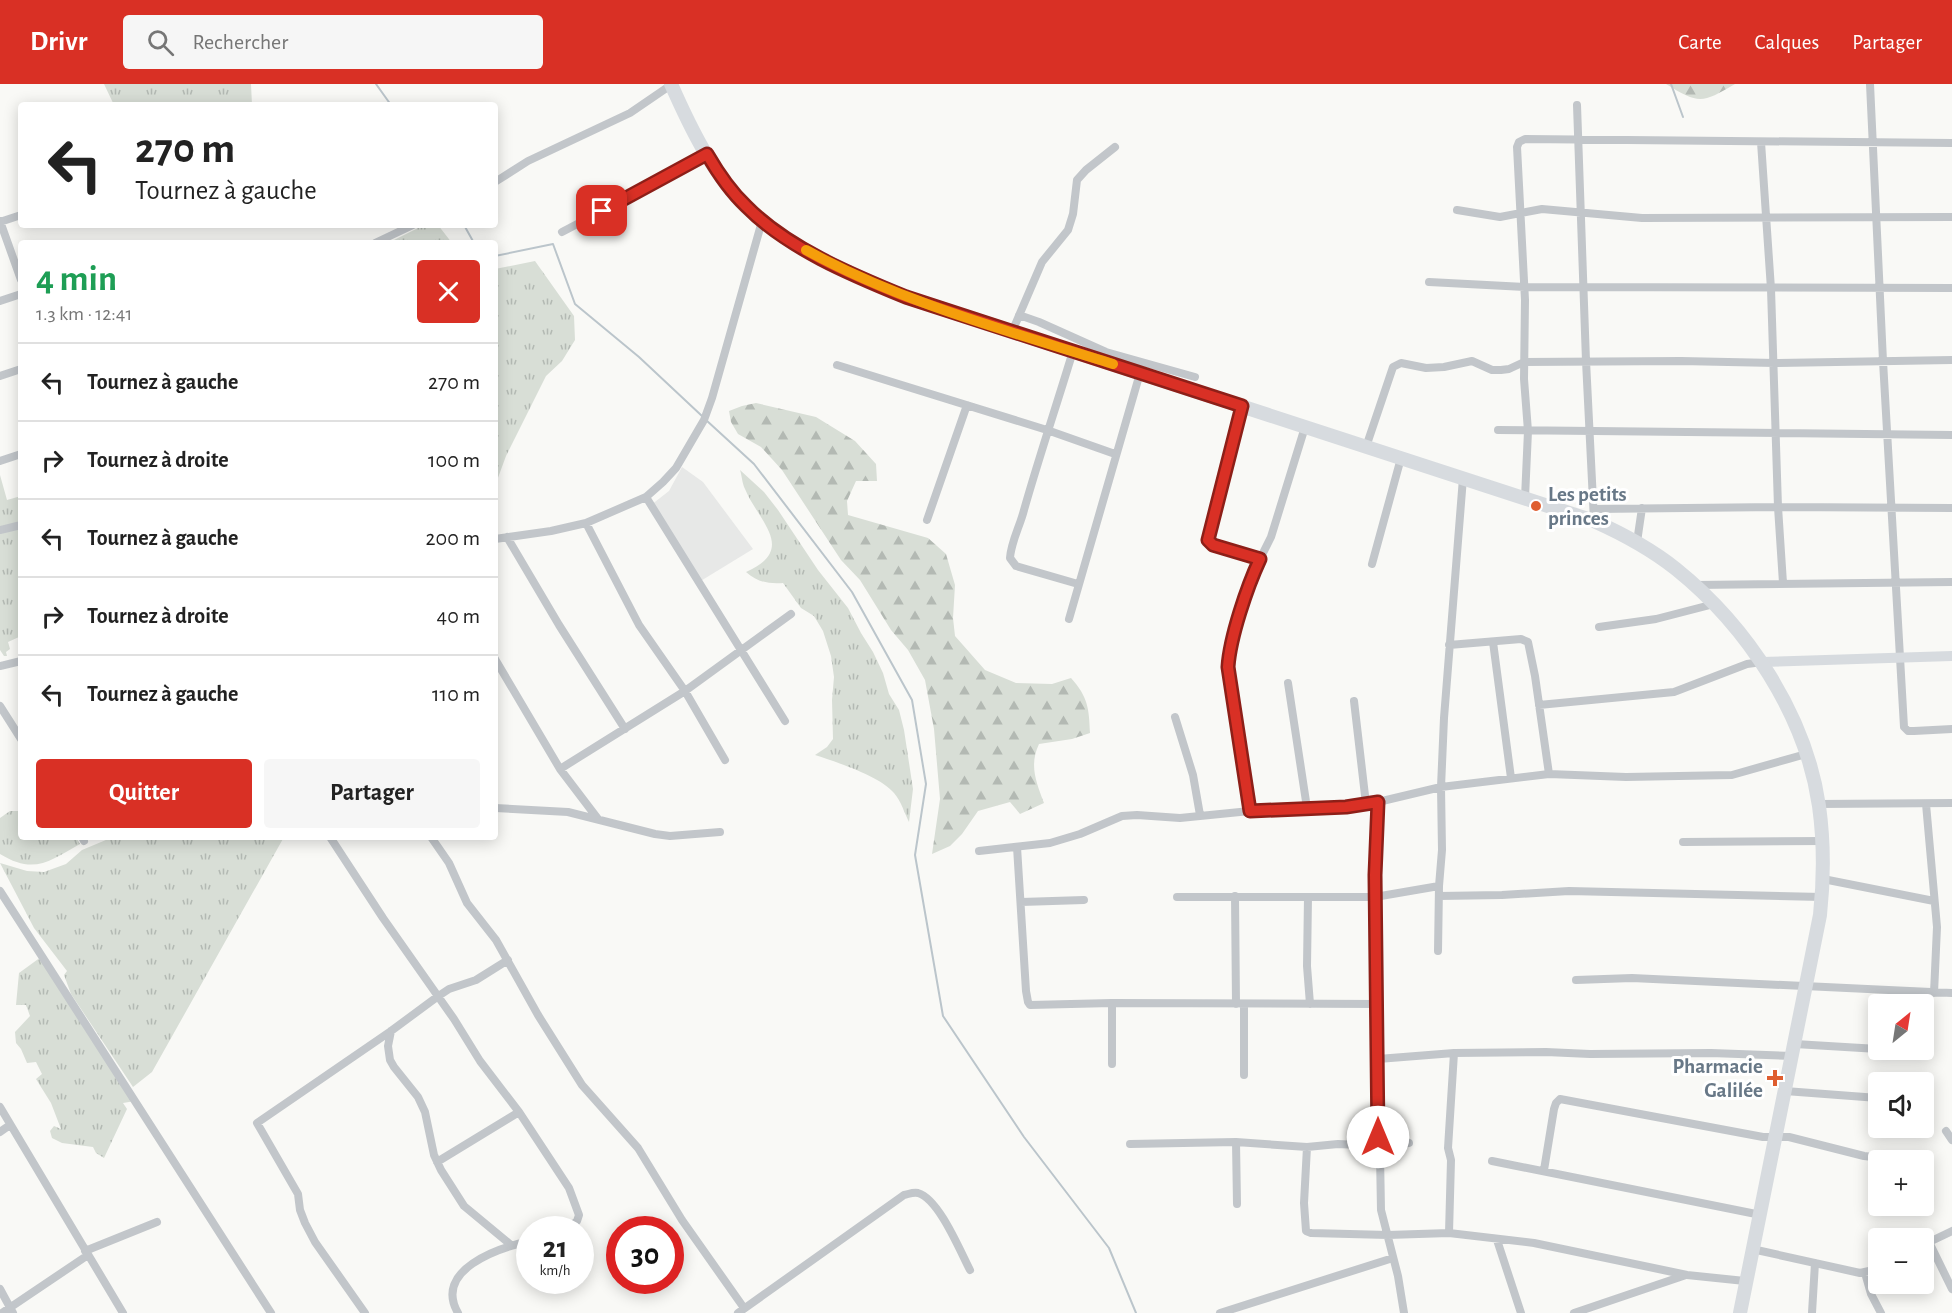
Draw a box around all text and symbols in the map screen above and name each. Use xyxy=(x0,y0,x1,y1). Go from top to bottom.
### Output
search box xyxy=(123,15,543,69)
icon: search xyxy=(144,26,177,59)
text: Drivr xyxy=(30,28,87,56)
text: Rechercher xyxy=(192,31,288,53)
text: Carte xyxy=(1678,32,1722,53)
text: Calques xyxy=(1755,32,1819,53)
text: Partager xyxy=(1852,32,1922,53)
icon: left xyxy=(36,126,114,204)
text: 270 m xyxy=(135,128,235,170)
text: Tournez à gauche xyxy=(135,177,317,204)
pin xyxy=(576,185,627,236)
icon: arrive xyxy=(585,194,618,227)
button: close xyxy=(417,260,480,323)
text: 4 min xyxy=(36,261,117,297)
text: 1.3 km · 12:41 xyxy=(36,304,132,324)
icon: left xyxy=(36,366,69,399)
text: Tournez à gauche xyxy=(87,371,238,393)
text: 270 m xyxy=(428,371,480,393)
icon: right xyxy=(36,444,69,477)
text: Tournez à droite xyxy=(87,449,229,471)
text: 100 m xyxy=(428,449,480,471)
place label: Les petits princes xyxy=(1548,484,1627,529)
marker: Les petits princes xyxy=(1529,499,1543,513)
icon: left xyxy=(36,522,69,555)
text: Tournez à gauche xyxy=(87,527,238,549)
text: 200 m xyxy=(426,527,480,549)
icon: right xyxy=(36,600,69,633)
text: Tournez à droite xyxy=(87,605,229,627)
text: 40 m xyxy=(437,605,480,627)
icon: left xyxy=(36,678,69,711)
text: Tournez à gauche xyxy=(87,683,238,705)
text: 110 m xyxy=(432,683,480,705)
button: Quitter xyxy=(36,759,252,828)
button: Partager xyxy=(264,759,480,828)
north arrow xyxy=(1868,994,1934,1060)
map controls xyxy=(1868,994,1934,1294)
place label: Pharmacie Galilée xyxy=(1672,1056,1763,1101)
marker: Pharmacie Galilée xyxy=(1768,1071,1782,1085)
button: sound xyxy=(1868,1072,1934,1138)
position arrow xyxy=(1346,1105,1410,1169)
button: + xyxy=(1868,1150,1934,1216)
speed limit sign: 30 xyxy=(606,1216,684,1294)
button: − xyxy=(1868,1228,1934,1294)
text: 21 xyxy=(543,1233,567,1263)
text: km/h xyxy=(540,1263,570,1278)

